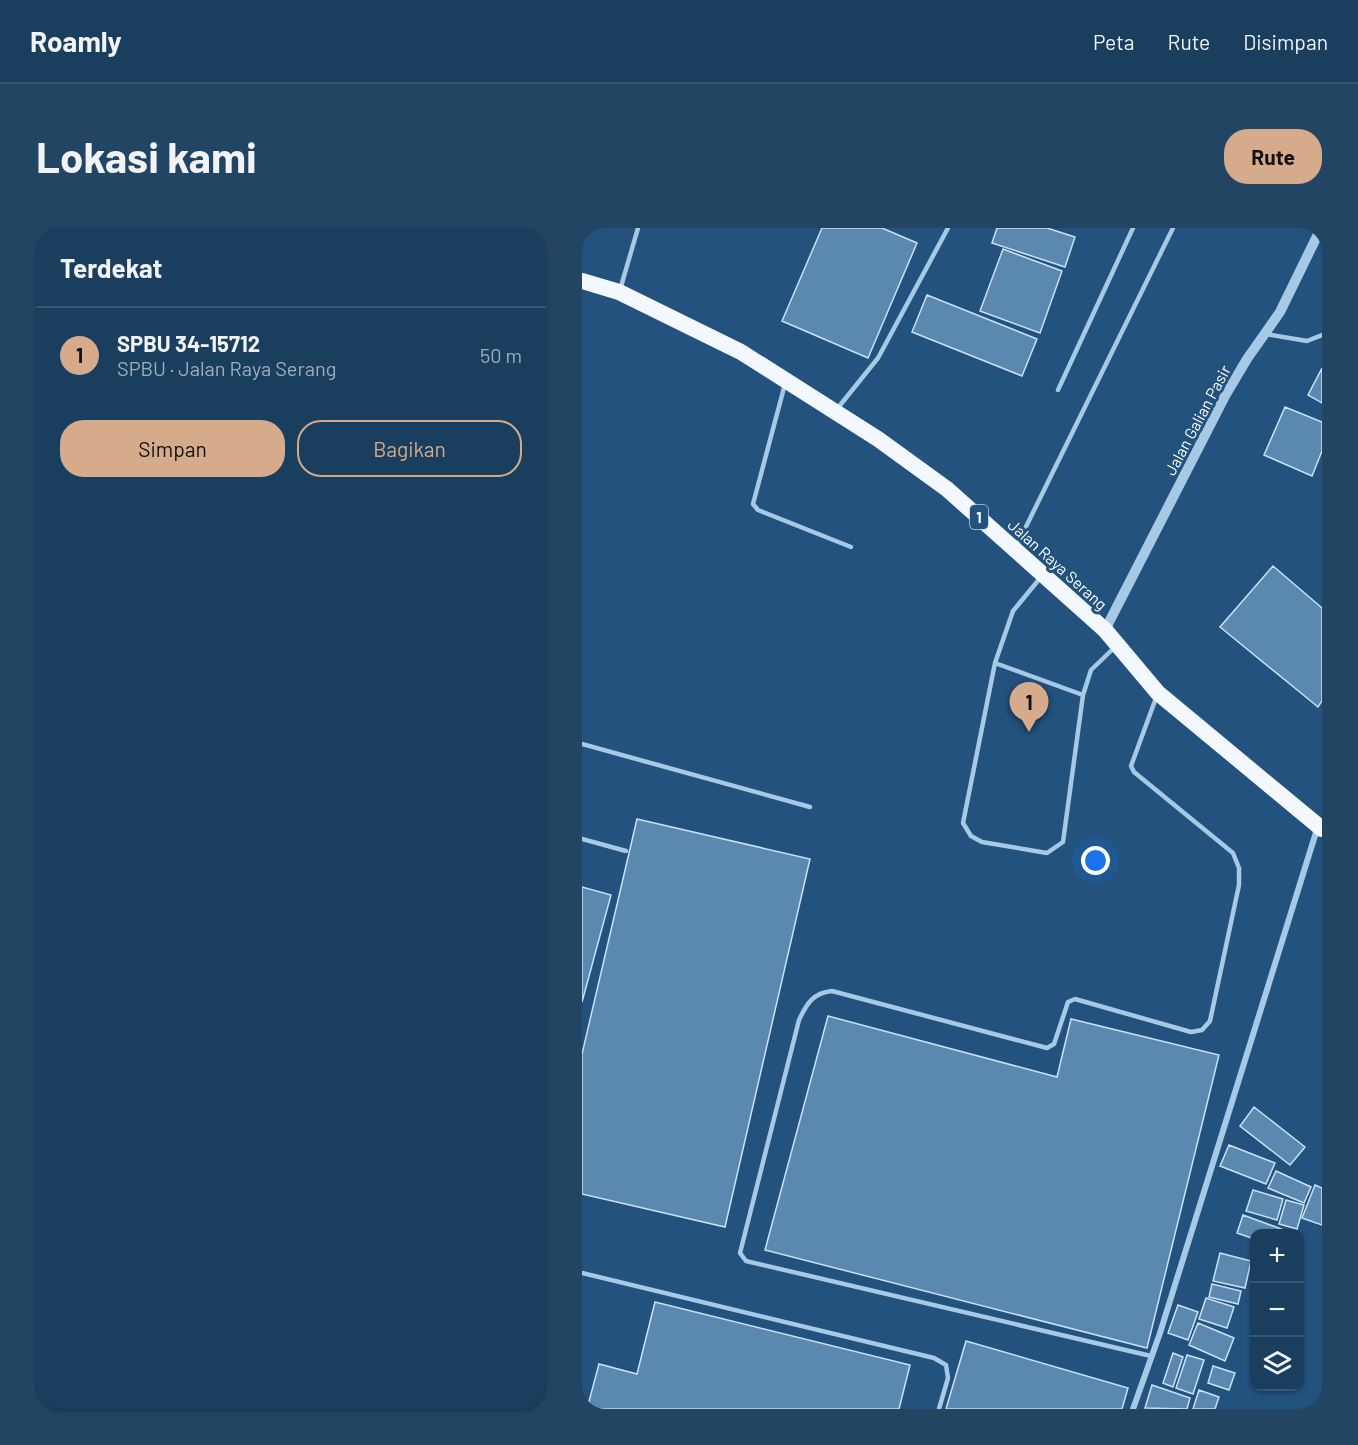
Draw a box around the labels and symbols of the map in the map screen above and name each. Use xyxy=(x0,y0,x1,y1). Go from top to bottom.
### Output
street label: Jalan Galian Pasir xyxy=(1160,362,1234,478)
road number: 1 xyxy=(970,505,988,529)
street label: Jalan Raya Serang xyxy=(1005,515,1111,613)
pin: 1 xyxy=(1010,682,1048,732)
your location xyxy=(1081,846,1110,875)

